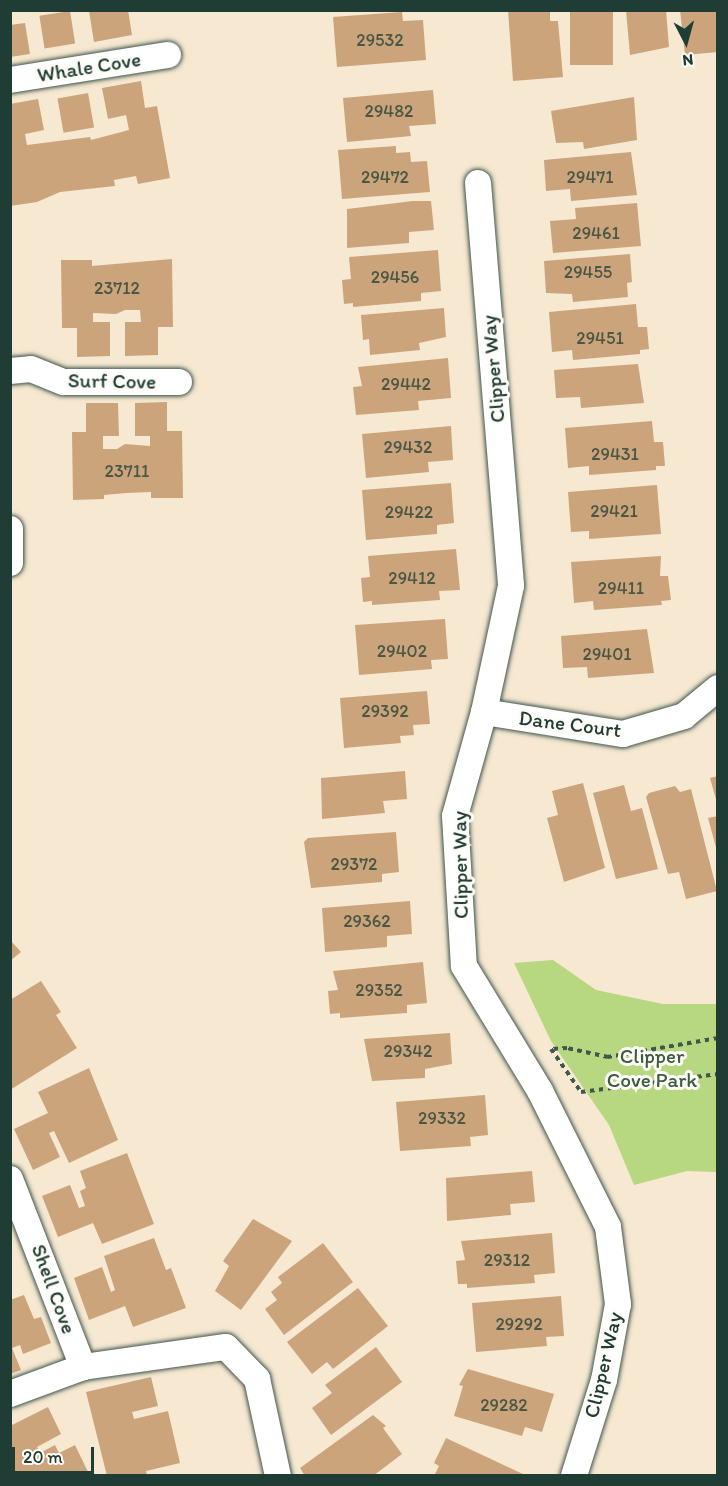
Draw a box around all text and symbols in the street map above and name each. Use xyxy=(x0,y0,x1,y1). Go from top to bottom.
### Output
north arrow xyxy=(656,12,716,72)
house number: 29532 xyxy=(356,29,404,51)
street label: Whale Cove xyxy=(35,46,143,88)
text: N xyxy=(682,50,694,70)
house number: 29482 xyxy=(364,100,414,122)
house number: 29472 xyxy=(361,166,409,188)
house number: 29471 xyxy=(567,166,613,188)
house number: 29461 xyxy=(572,222,620,244)
house number: 29455 xyxy=(564,261,612,283)
house number: 29456 xyxy=(371,266,419,288)
house number: 23712 xyxy=(94,277,140,299)
street label: Clipper Way xyxy=(476,315,510,423)
house number: 29451 xyxy=(576,327,624,349)
street label: Surf Cove xyxy=(68,368,156,394)
house number: 29442 xyxy=(381,373,431,395)
house number: 29432 xyxy=(384,436,432,458)
house number: 29431 xyxy=(591,443,639,465)
house number: 23711 xyxy=(105,460,149,482)
house number: 29421 xyxy=(590,500,638,522)
house number: 29422 xyxy=(385,501,433,523)
house number: 29412 xyxy=(388,567,436,589)
house number: 29411 xyxy=(598,577,644,599)
house number: 29402 xyxy=(377,640,427,662)
house number: 29401 xyxy=(582,643,632,665)
house number: 29392 xyxy=(361,700,409,722)
street label: Dane Court xyxy=(517,705,623,743)
street label: Clipper Way xyxy=(446,811,474,919)
house number: 29372 xyxy=(330,853,378,875)
house number: 29362 xyxy=(343,910,391,932)
house number: 29352 xyxy=(355,979,403,1001)
house number: 29342 xyxy=(384,1040,432,1062)
park label: Clipper Cove Park xyxy=(607,1043,697,1093)
house number: 29332 xyxy=(418,1107,466,1129)
street label: Shell Cove xyxy=(26,1241,82,1337)
house number: 29312 xyxy=(484,1249,530,1271)
street label: Clipper Way xyxy=(579,1310,627,1420)
house number: 29292 xyxy=(495,1313,543,1335)
house number: 29282 xyxy=(480,1394,528,1416)
scale bar xyxy=(15,1435,98,1473)
text: 20 m xyxy=(23,1446,63,1468)

